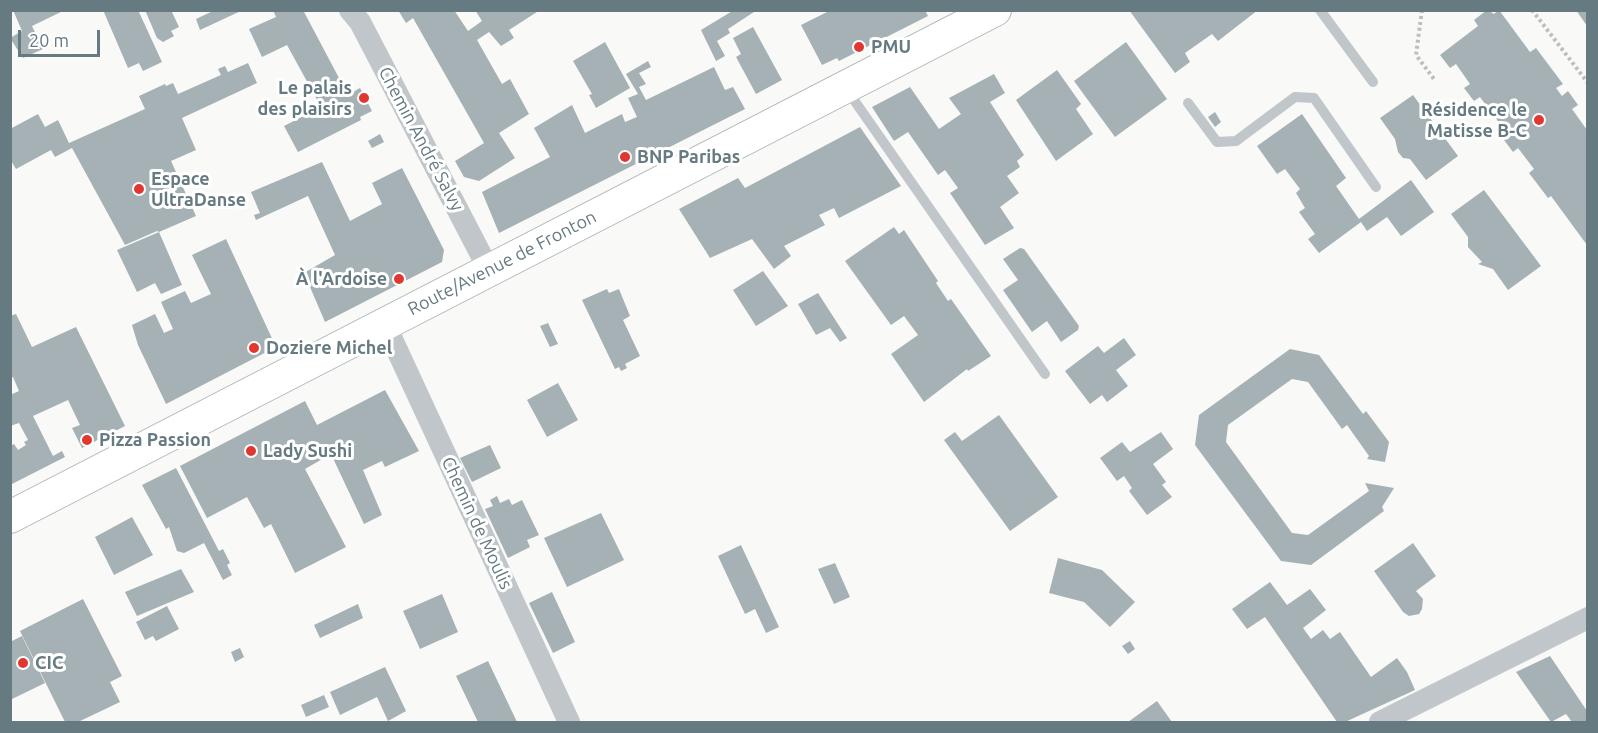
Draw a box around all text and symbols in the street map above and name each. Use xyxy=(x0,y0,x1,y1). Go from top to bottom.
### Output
scale bar xyxy=(21,18,104,56)
text: 20 m xyxy=(29,30,69,50)
place label: PMU xyxy=(871,36,911,58)
marker: PMU xyxy=(852,40,866,54)
street label: Chemin André Salvy xyxy=(374,63,468,215)
place label: Le palais des plaisirs xyxy=(257,77,352,119)
marker: Le palais des plaisirs xyxy=(357,91,371,105)
place label: Résidence le Matisse B-C xyxy=(1421,99,1527,142)
marker: Résidence le Matisse B-C xyxy=(1532,113,1546,127)
place label: BNP Paribas xyxy=(637,146,740,168)
marker: BNP Paribas xyxy=(618,150,632,164)
place label: Espace UltraDanse xyxy=(151,168,246,210)
marker: Espace UltraDanse xyxy=(132,182,146,196)
street label: Route/Avenue de Fronton xyxy=(404,206,600,320)
place label: À l'Ardoise xyxy=(296,268,387,290)
marker: À l'Ardoise xyxy=(392,272,406,286)
place label: Doziere Michel xyxy=(266,337,392,359)
marker: Doziere Michel xyxy=(247,341,261,355)
place label: Pizza Passion xyxy=(99,429,211,451)
marker: Pizza Passion xyxy=(80,433,94,447)
place label: Lady Sushi xyxy=(263,440,352,462)
marker: Lady Sushi xyxy=(244,444,258,458)
street label: Chemin de Moulis xyxy=(437,453,517,593)
place label: CIC xyxy=(35,652,63,674)
marker: CIC xyxy=(16,656,30,670)

